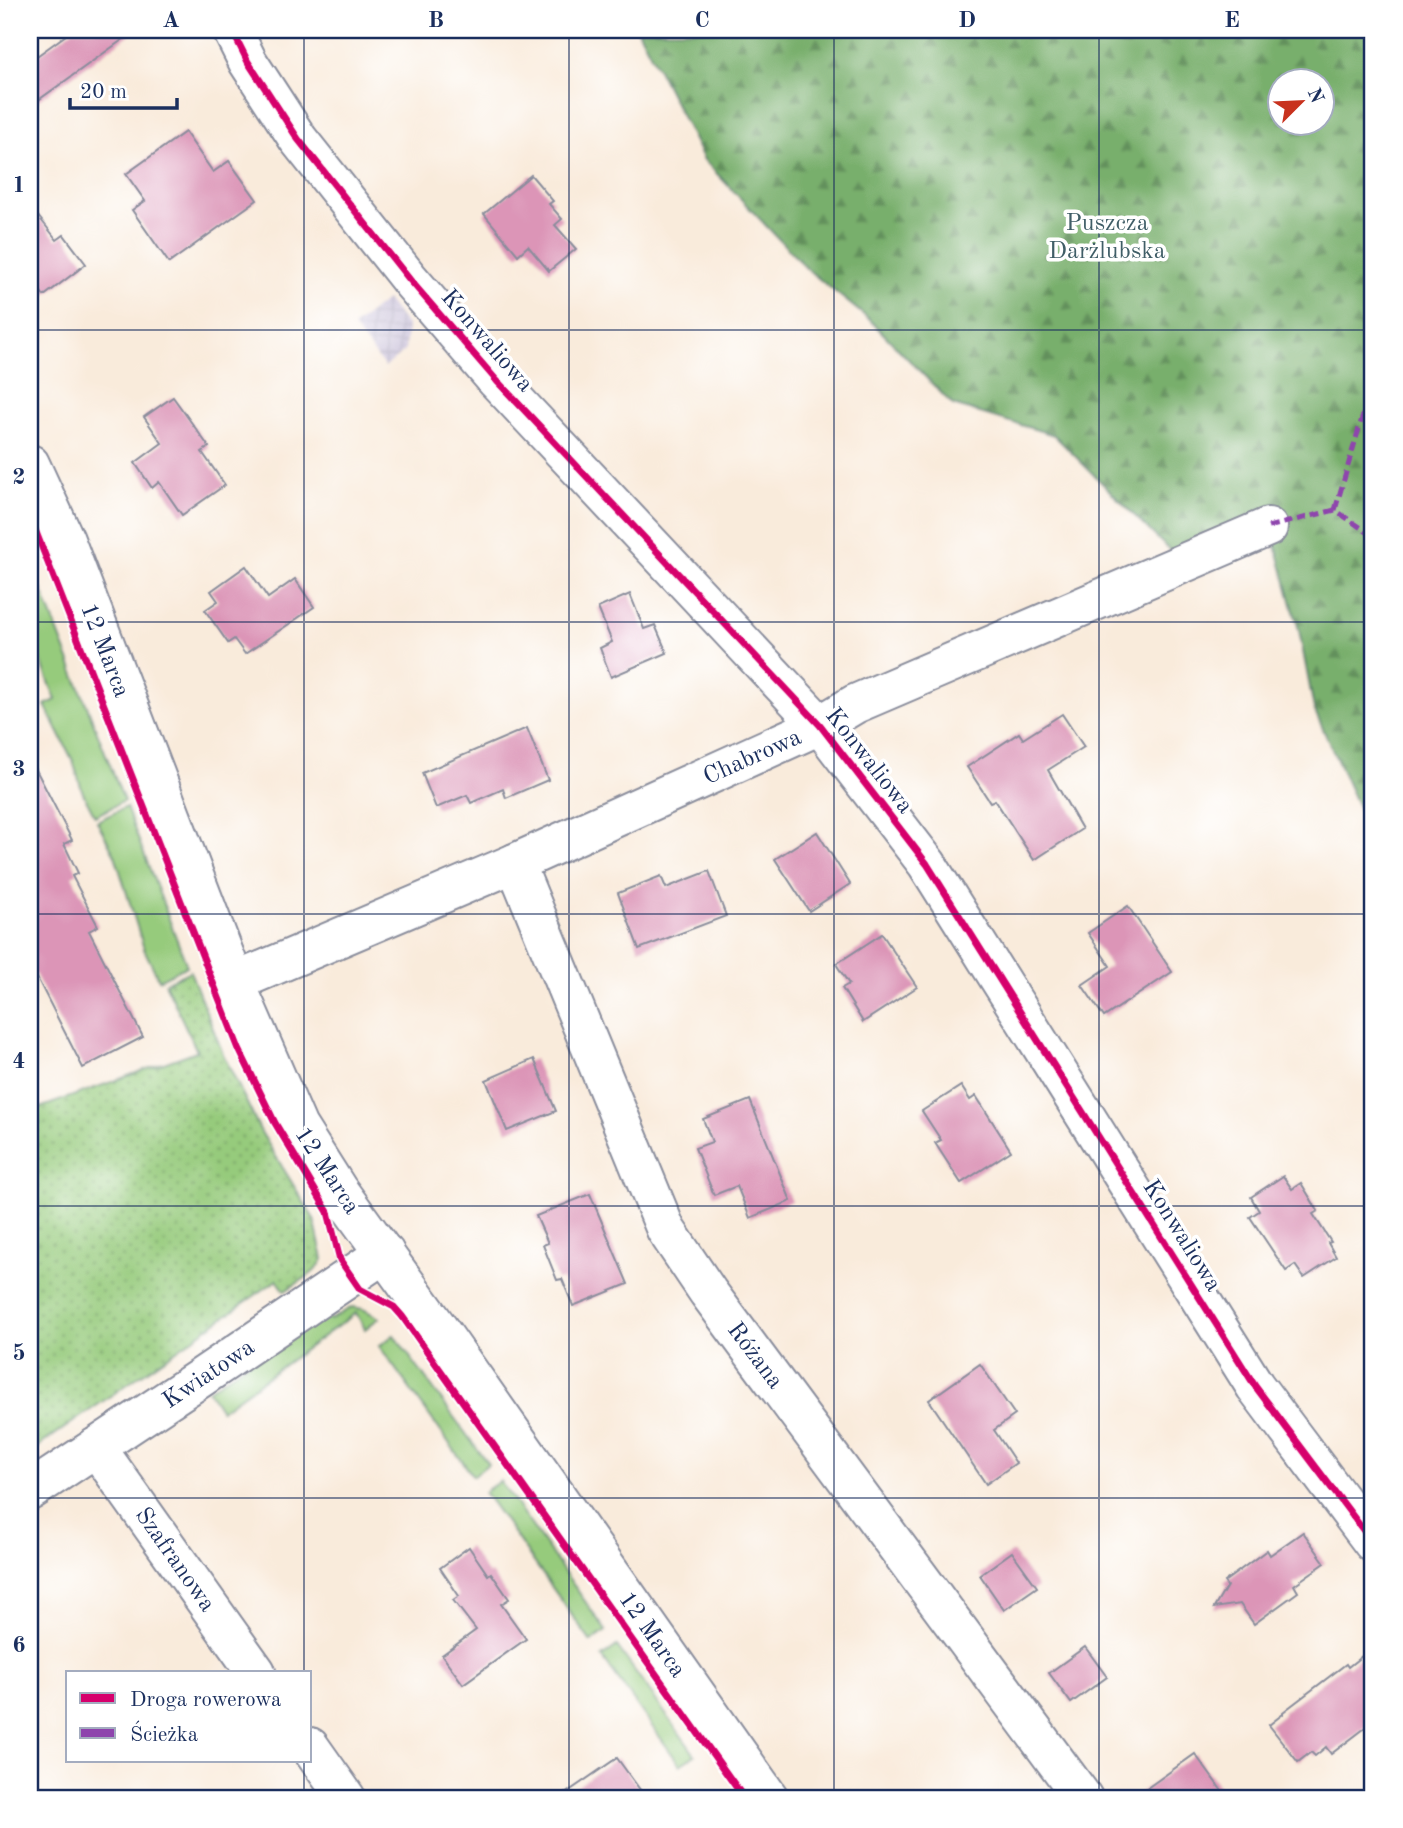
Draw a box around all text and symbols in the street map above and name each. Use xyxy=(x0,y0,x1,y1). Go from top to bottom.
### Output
text: A xyxy=(162,9,180,32)
text: B xyxy=(428,9,444,32)
text: C xyxy=(694,9,710,32)
text: D xyxy=(958,9,976,32)
text: E xyxy=(1224,9,1240,32)
scale bar xyxy=(70,66,177,110)
north arrow xyxy=(1266,66,1336,136)
text: 20 m xyxy=(80,82,127,103)
text: N xyxy=(1303,86,1326,107)
text: 1 xyxy=(12,174,26,197)
park label: Puszcza Darżlubska xyxy=(1048,212,1166,264)
street label: Konwaliowa xyxy=(436,286,537,397)
text: 2 xyxy=(12,466,26,489)
street label: 12 Marca xyxy=(75,600,133,701)
street label: Konwaliowa xyxy=(820,704,917,819)
street label: Chabrowa xyxy=(700,726,805,790)
text: 3 xyxy=(12,758,26,781)
text: 4 xyxy=(12,1050,26,1073)
street label: 12 Marca xyxy=(289,1123,363,1219)
street label: Konwaliowa xyxy=(1137,1176,1225,1296)
street label: Różana xyxy=(722,1319,787,1394)
street label: Kwiatowa xyxy=(159,1335,259,1414)
text: 5 xyxy=(12,1342,26,1365)
street label: Szafranowa xyxy=(130,1504,219,1617)
street label: 12 Marca xyxy=(613,1588,690,1683)
text: 6 xyxy=(12,1634,26,1657)
legend xyxy=(66,1671,312,1762)
text: Droga rowerowa xyxy=(130,1690,281,1711)
text: Ścieżka xyxy=(130,1720,198,1746)

